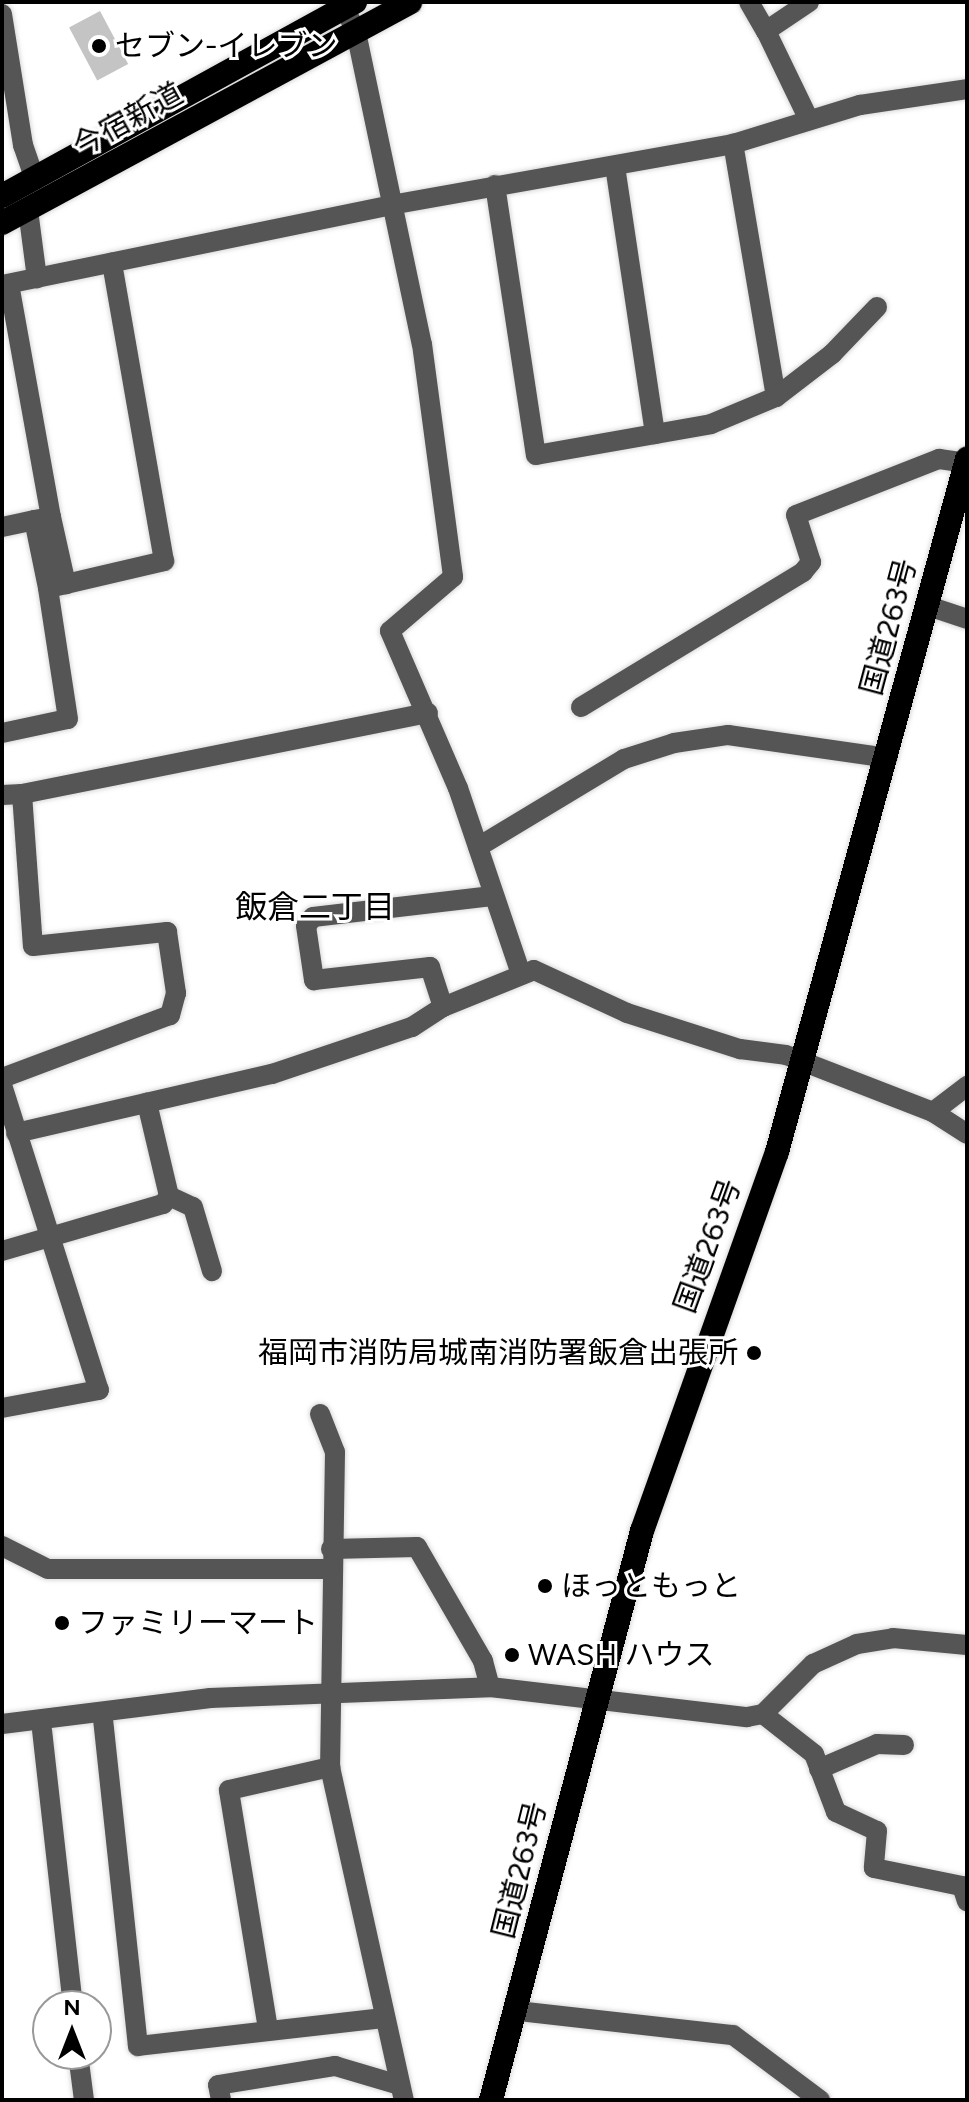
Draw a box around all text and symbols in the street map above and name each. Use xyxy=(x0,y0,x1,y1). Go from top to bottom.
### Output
place label: セブン-イレブン xyxy=(115,28,338,64)
marker: セブン-イレブン xyxy=(90,37,108,55)
street label: 今宿新道 xyxy=(67,75,189,165)
street label: 国道263号 xyxy=(853,555,925,699)
district label: 飯倉二丁目 xyxy=(235,888,395,926)
street label: 国道263号 xyxy=(667,1174,749,1318)
place label: 福岡市消防局城南消防署飯倉出張所 xyxy=(258,1335,738,1371)
marker: 福岡市消防局城南消防署飯倉出張所 xyxy=(745,1344,763,1362)
place label: ほっともっと xyxy=(561,1568,741,1604)
marker: ほっともっと xyxy=(536,1577,554,1595)
place label: ファミリーマート xyxy=(78,1605,318,1641)
marker: ファミリーマート xyxy=(53,1614,71,1632)
place label: WASH ハウス xyxy=(528,1637,714,1673)
marker: WASH ハウス xyxy=(503,1646,521,1664)
street label: 国道263号 xyxy=(486,1798,554,1942)
north arrow xyxy=(32,1990,112,2070)
text: N xyxy=(63,1994,81,2021)

